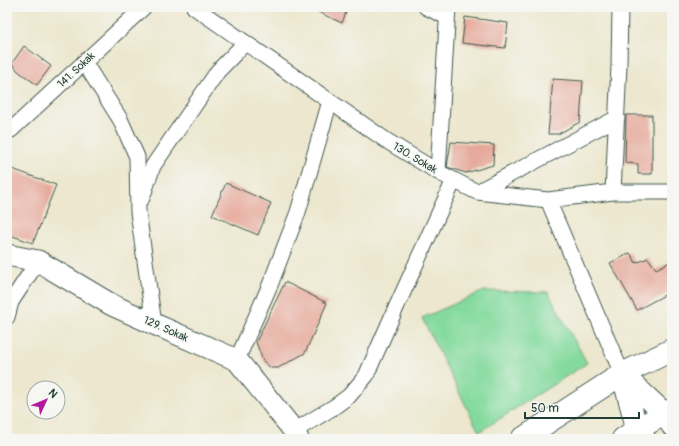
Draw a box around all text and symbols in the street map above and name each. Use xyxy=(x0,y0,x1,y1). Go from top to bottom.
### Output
street label: 141. Sokak xyxy=(55,49,98,91)
street label: 130. Sokak xyxy=(390,140,440,176)
street label: 129. Sokak xyxy=(142,313,191,345)
north arrow xyxy=(26,380,66,420)
text: N xyxy=(46,386,60,401)
scale bar xyxy=(525,394,639,420)
text: 50 m xyxy=(531,401,559,416)

